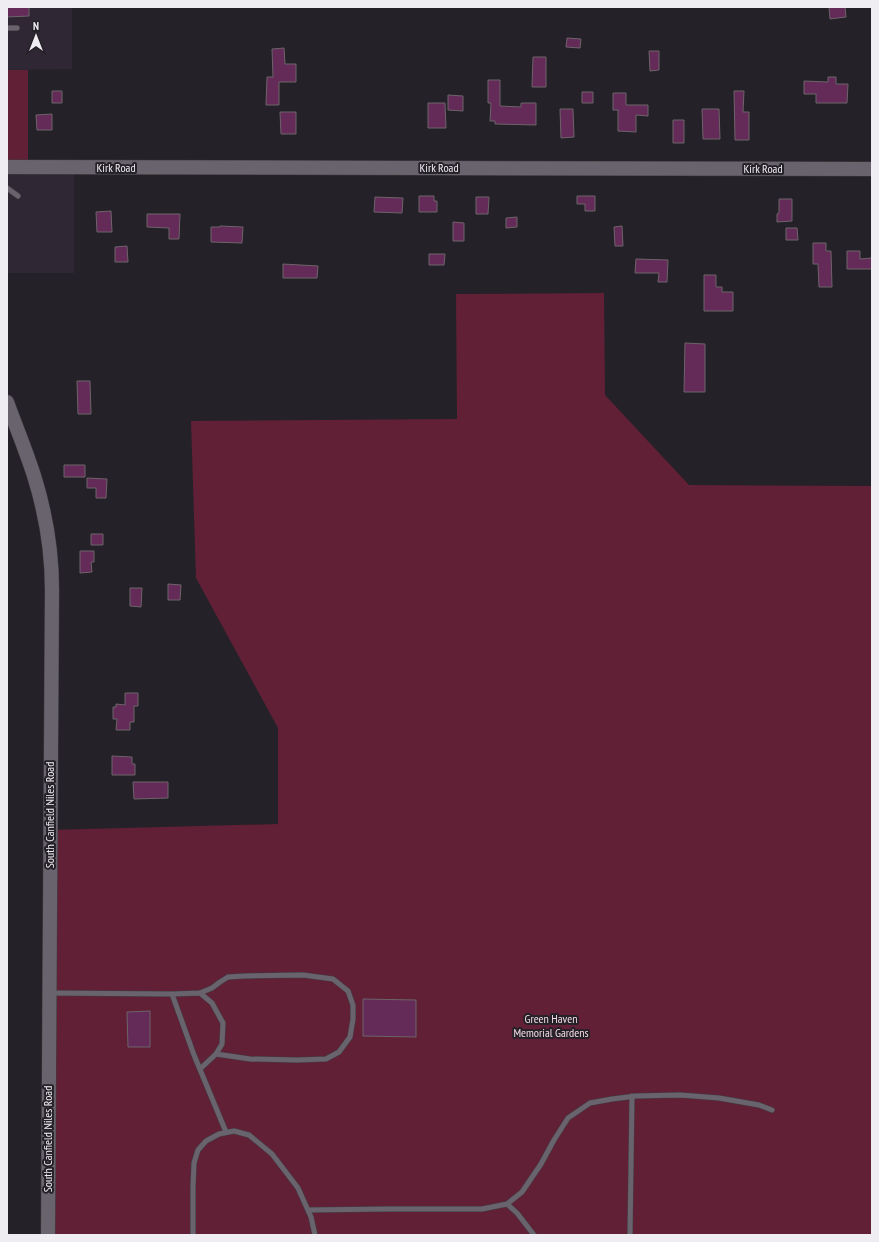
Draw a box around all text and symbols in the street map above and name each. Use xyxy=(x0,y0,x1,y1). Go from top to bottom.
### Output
north arrow xyxy=(16,16,56,56)
text: N xyxy=(33,19,39,33)
street label: Kirk Road xyxy=(96,160,136,175)
street label: Kirk Road xyxy=(419,160,459,175)
street label: Kirk Road xyxy=(743,161,783,176)
street label: South Canfield Niles Road xyxy=(42,762,57,868)
park label: Green Haven Memorial Gardens xyxy=(513,1011,589,1040)
street label: South Canfield Niles Road xyxy=(40,1086,55,1192)

